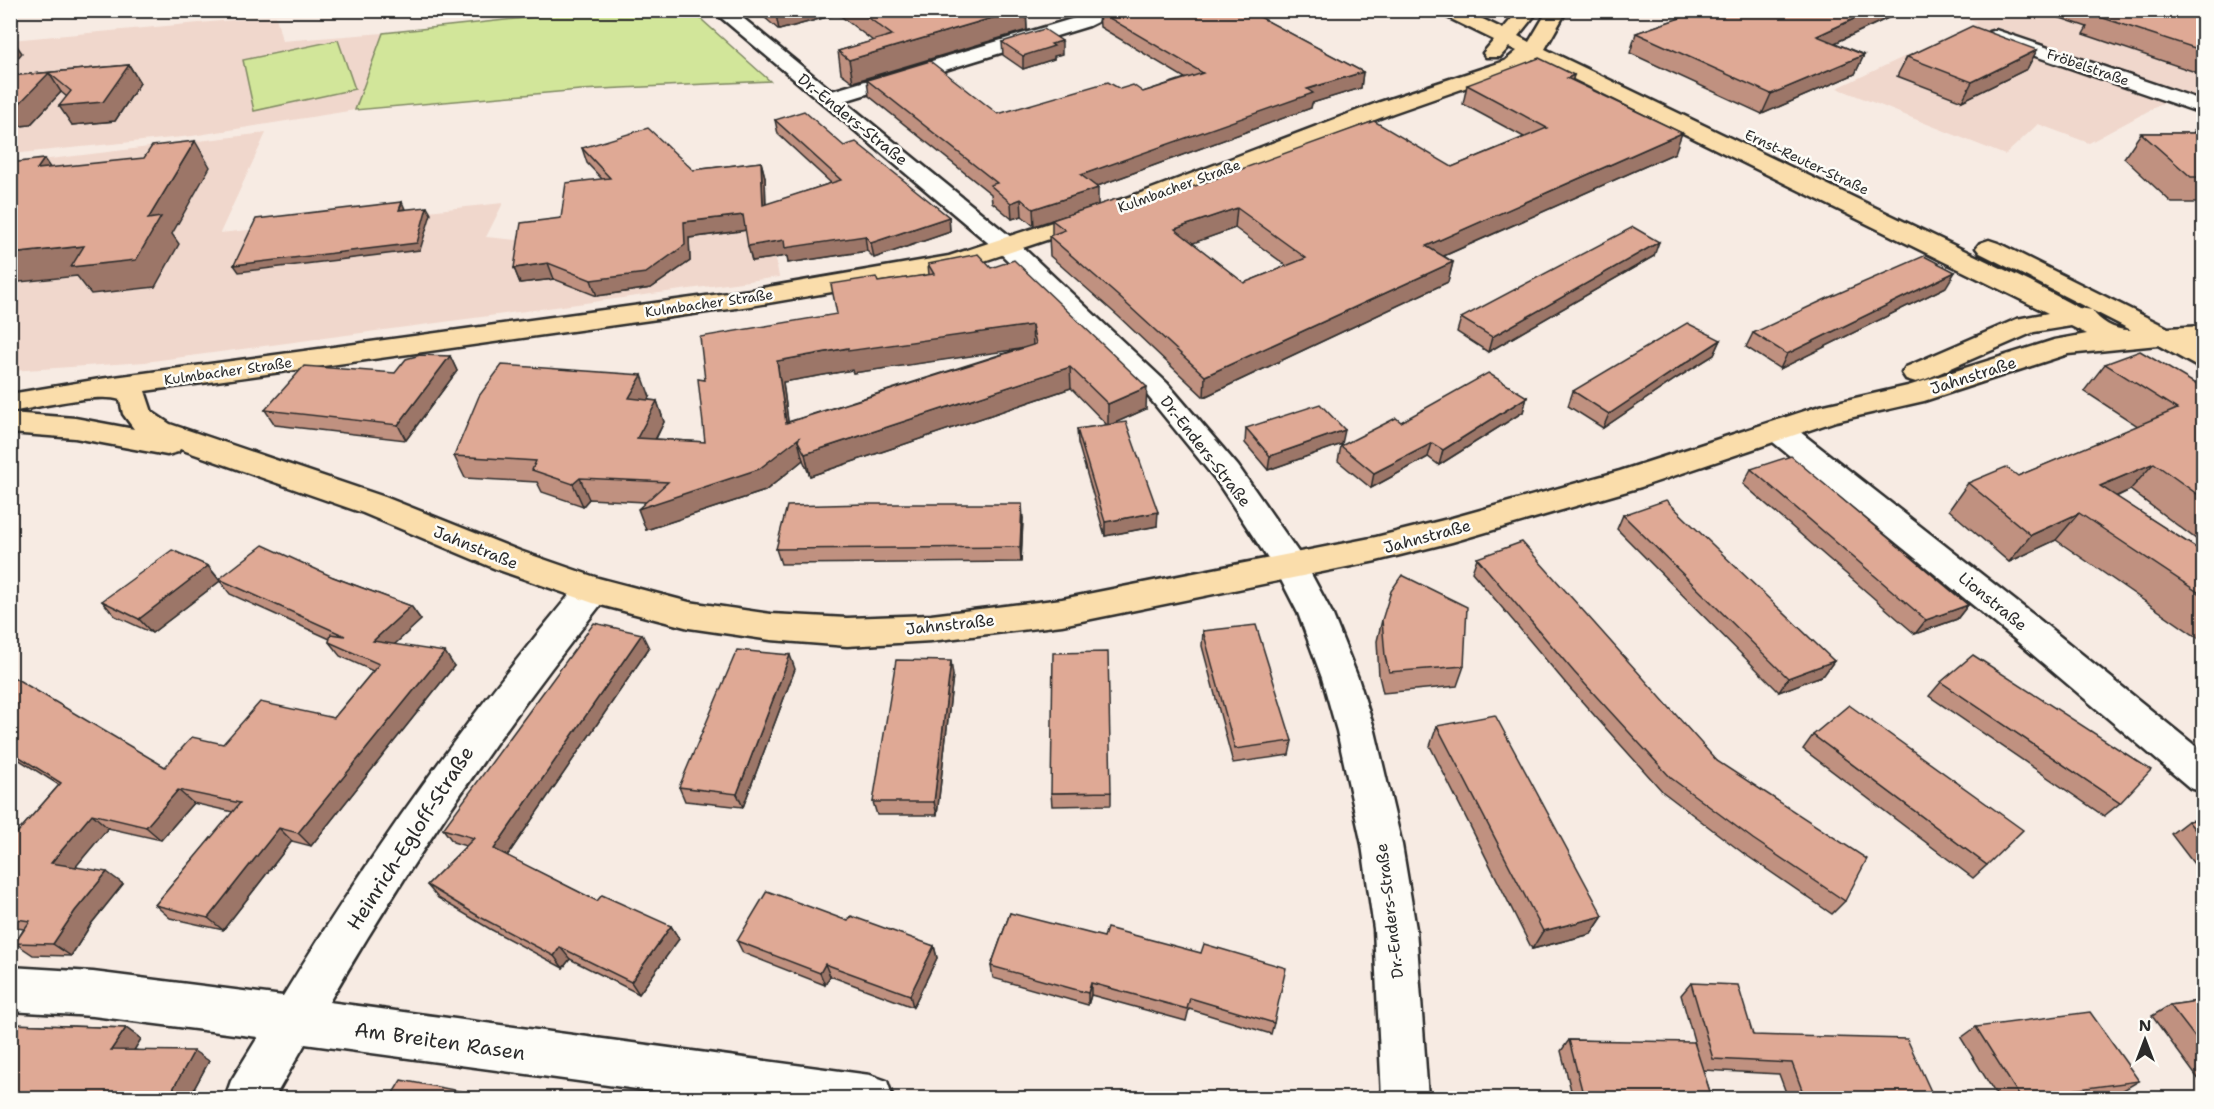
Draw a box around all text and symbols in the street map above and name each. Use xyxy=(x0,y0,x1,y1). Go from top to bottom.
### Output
street label: Fröbelstraße xyxy=(2044,45,2132,90)
street label: Dr.-Enders-Straße xyxy=(793,68,912,170)
street label: Ernst-Reuter-Straße xyxy=(1742,125,1872,199)
street label: Kulmbacher Straße xyxy=(1115,155,1243,217)
street label: Kulmbacher Straße xyxy=(644,285,774,321)
street label: Jahnstraße xyxy=(1927,352,2019,399)
street label: Kulmbacher Straße xyxy=(163,353,293,389)
street label: Dr.-Enders-Straße xyxy=(1156,391,1256,511)
street label: Jahnstraße xyxy=(1381,515,1473,558)
street label: Jahnstraße xyxy=(430,521,521,574)
street label: Lionstraße xyxy=(1954,567,2031,635)
street label: Jahnstraße xyxy=(905,609,996,640)
street label: Heinrich-Egloff-Straße xyxy=(341,741,479,935)
street label: Dr.-Enders-Straße xyxy=(1371,842,1408,980)
north arrow xyxy=(2115,1010,2175,1070)
text: N xyxy=(2139,1015,2151,1036)
street label: Am Breiten Rasen xyxy=(353,1016,527,1066)

